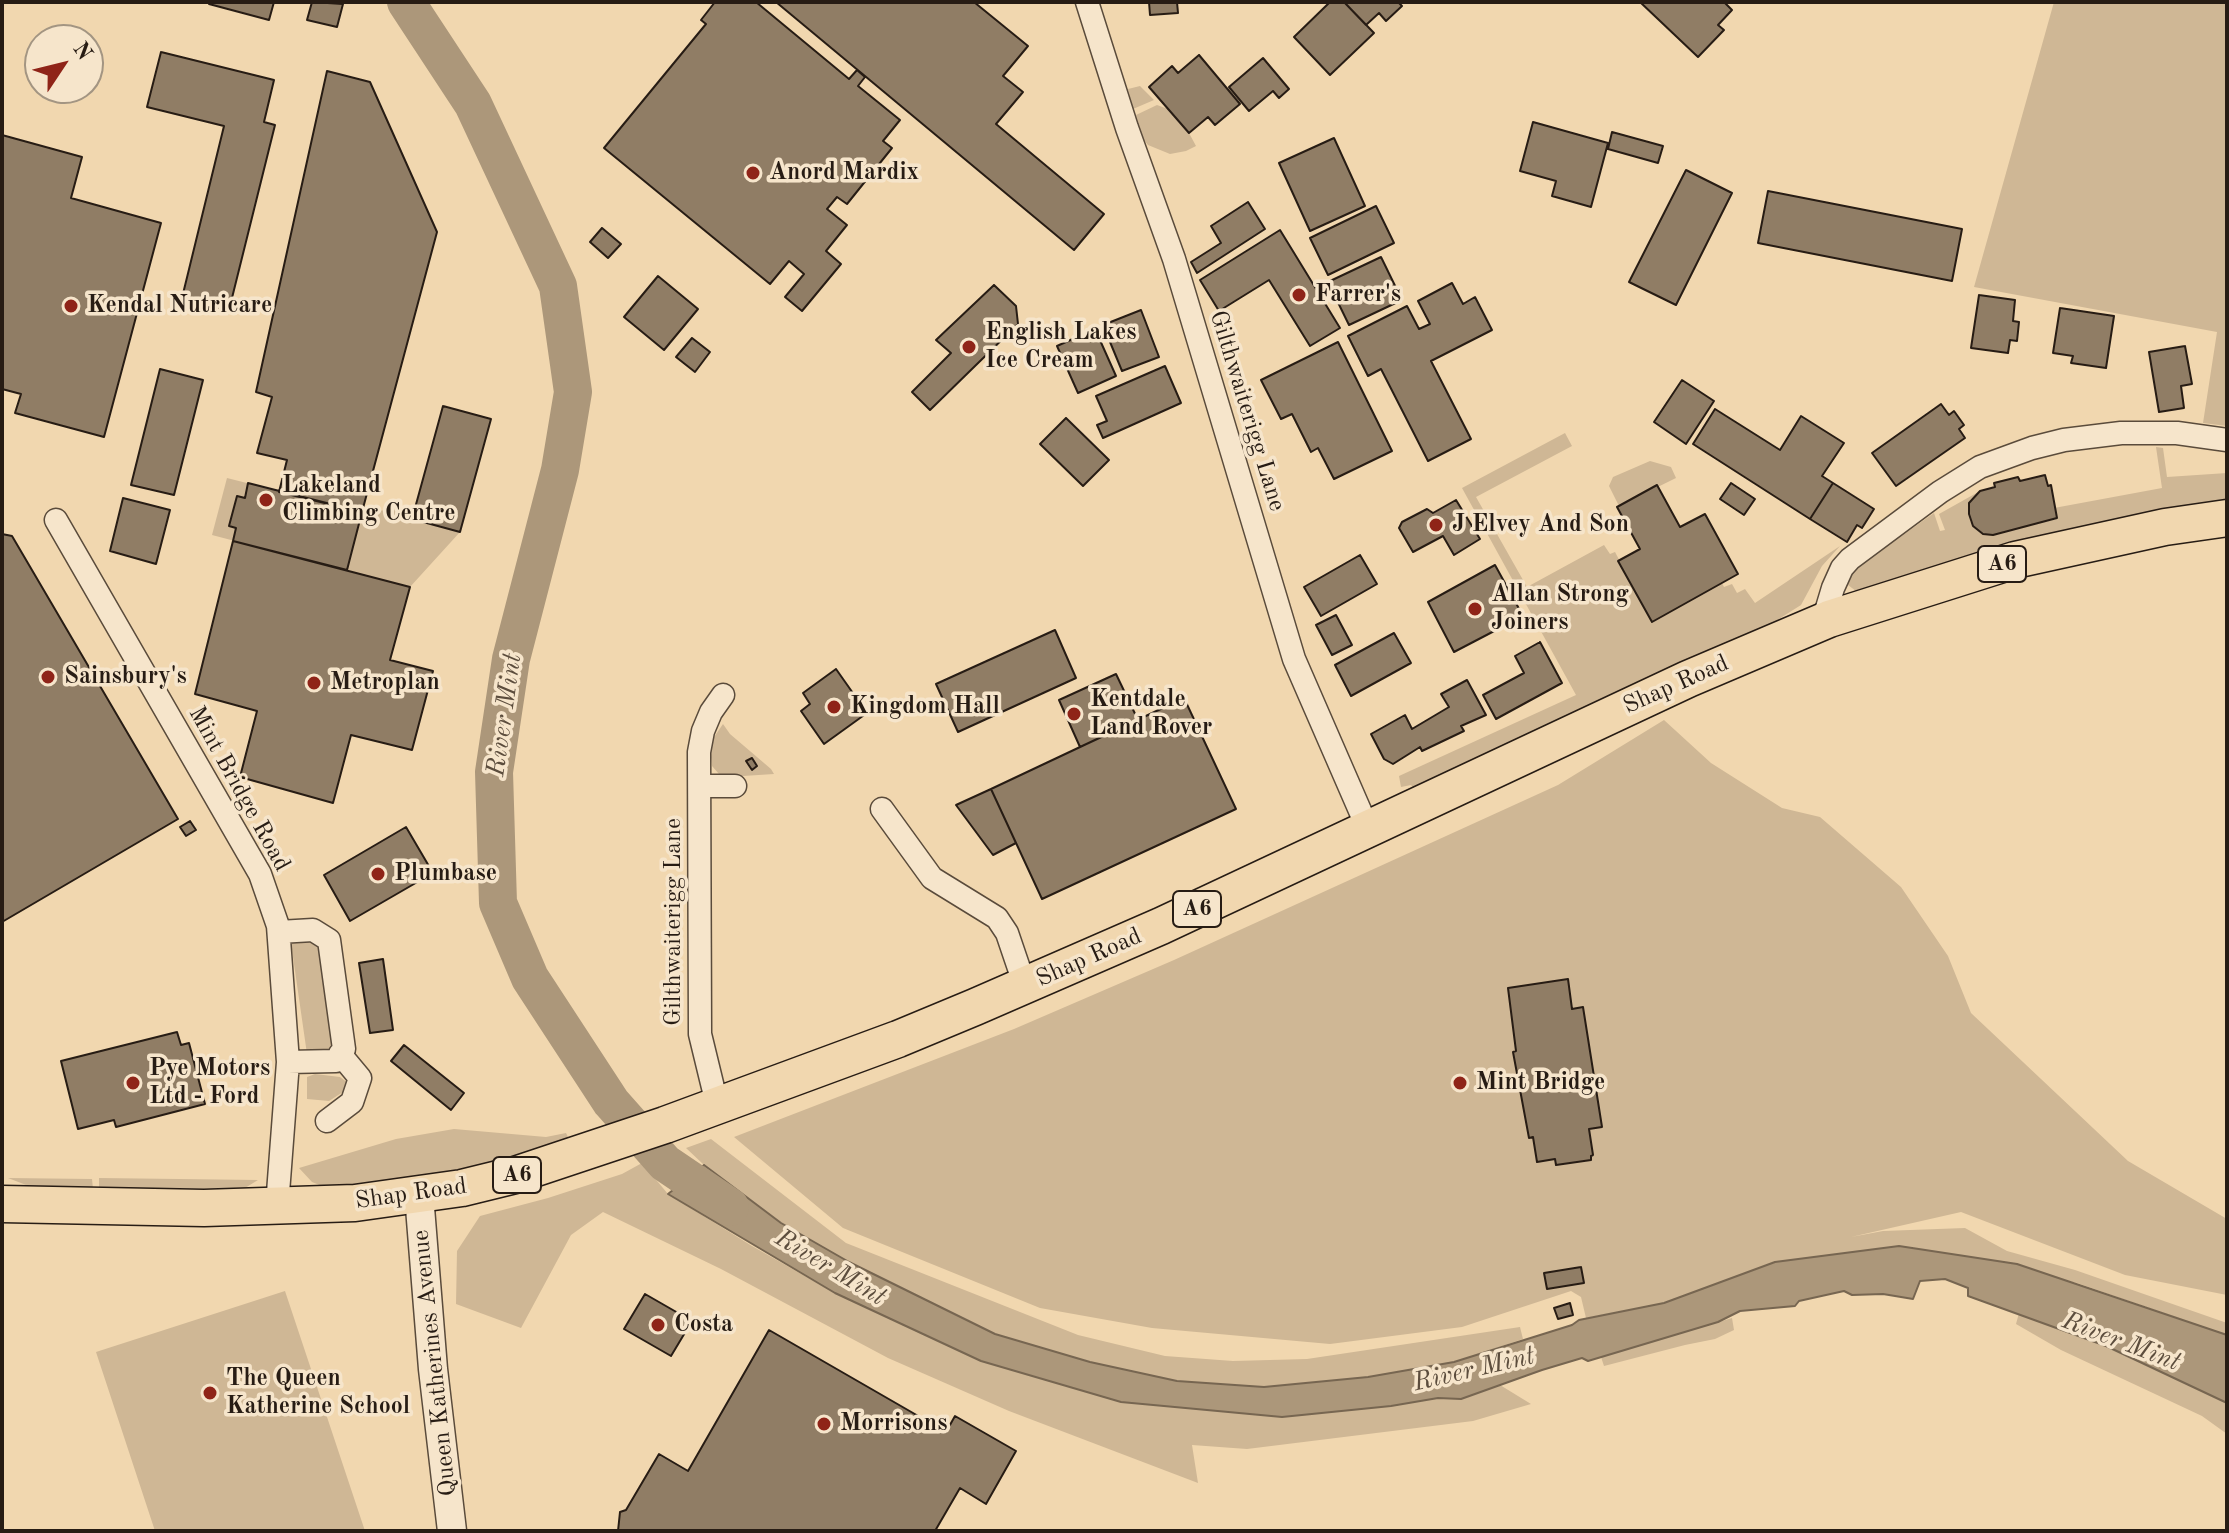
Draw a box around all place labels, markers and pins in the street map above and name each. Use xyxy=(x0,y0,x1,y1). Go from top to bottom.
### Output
place label: Anord Mardix xyxy=(769,159,919,187)
marker: Anord Mardix xyxy=(744,164,762,182)
place label: Farrer's xyxy=(1315,281,1401,309)
marker: Farrer's xyxy=(1290,286,1308,304)
place label: Kendal Nutricare xyxy=(87,292,272,320)
marker: Kendal Nutricare xyxy=(62,297,80,315)
place label: English Lakes Ice Cream xyxy=(985,319,1137,375)
marker: English Lakes Ice Cream xyxy=(960,338,978,356)
place label: Lakeland Climbing Centre xyxy=(282,472,456,528)
marker: Lakeland Climbing Centre xyxy=(257,491,275,509)
place label: J Elvey And Son xyxy=(1452,511,1629,539)
marker: J Elvey And Son xyxy=(1427,516,1445,534)
place label: Allan Strong Joiners xyxy=(1491,581,1629,637)
marker: Allan Strong Joiners xyxy=(1466,600,1484,618)
place label: Sainsbury's xyxy=(64,663,187,691)
marker: Sainsbury's xyxy=(39,668,57,686)
place label: Metroplan xyxy=(330,669,440,697)
marker: Metroplan xyxy=(305,674,323,692)
place label: Kentdale Land Rover xyxy=(1090,686,1212,742)
place label: Kingdom Hall xyxy=(850,693,1000,721)
marker: Kingdom Hall xyxy=(825,698,843,716)
marker: Kentdale Land Rover xyxy=(1065,705,1083,723)
place label: Plumbase xyxy=(394,860,497,888)
marker: Plumbase xyxy=(369,865,387,883)
place label: Pye Motors Ltd - Ford xyxy=(149,1055,270,1111)
place label: Mint Bridge xyxy=(1476,1069,1605,1097)
marker: Pye Motors Ltd - Ford xyxy=(124,1074,142,1092)
marker: Mint Bridge xyxy=(1451,1074,1469,1092)
place label: Costa xyxy=(674,1311,733,1339)
marker: Costa xyxy=(649,1316,667,1334)
place label: The Queen Katherine School xyxy=(226,1365,410,1421)
marker: The Queen Katherine School xyxy=(201,1384,219,1402)
place label: Morrisons xyxy=(840,1410,947,1438)
marker: Morrisons xyxy=(815,1415,833,1433)

